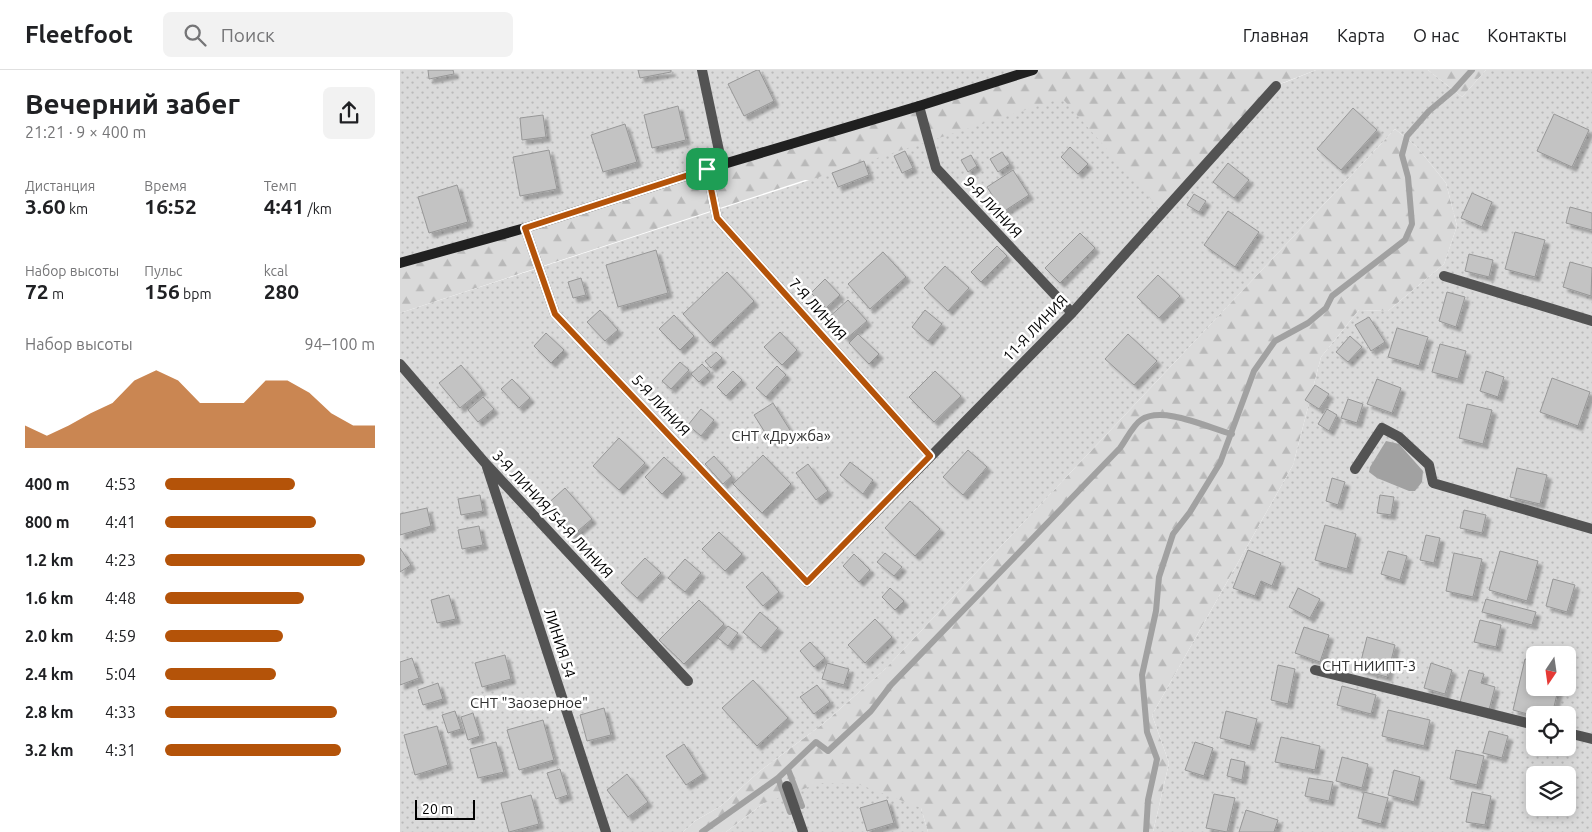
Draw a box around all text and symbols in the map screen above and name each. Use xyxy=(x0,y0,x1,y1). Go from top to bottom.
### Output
search box xyxy=(163,12,513,57)
text: Fleetfoot xyxy=(25,21,133,48)
icon: search xyxy=(181,21,209,49)
text: Поиск xyxy=(221,24,275,46)
text: Главная xyxy=(1243,25,1309,45)
text: Карта xyxy=(1337,25,1385,45)
text: О нас xyxy=(1413,25,1459,45)
text: Контакты xyxy=(1487,25,1567,45)
button: share xyxy=(323,87,375,139)
text: Вечерний забег xyxy=(25,88,240,119)
text: 21:21 · 9 × 400 m xyxy=(25,123,146,141)
pin xyxy=(686,148,728,190)
icon: arrive xyxy=(693,155,721,183)
street label: 9-Я ЛИНИЯ xyxy=(960,173,1026,241)
text: Дистанция xyxy=(25,178,95,194)
text: Время xyxy=(144,178,187,194)
text: Темп xyxy=(264,178,297,194)
text: 3.60 xyxy=(25,194,66,218)
text: 16:52 xyxy=(144,194,197,218)
text: 4:41 xyxy=(264,194,304,218)
text: km xyxy=(66,201,88,217)
text: /km xyxy=(304,201,332,217)
text: Набор высоты xyxy=(25,263,119,279)
text: Пульс xyxy=(144,263,182,279)
text: kcal xyxy=(264,263,288,279)
street label: 7-Я ЛИНИЯ xyxy=(786,275,850,343)
text: 72 xyxy=(25,279,49,303)
text: 156 xyxy=(144,279,180,303)
text: 280 xyxy=(264,279,299,303)
text: m xyxy=(49,286,64,302)
text: bpm xyxy=(180,286,212,302)
street label: 11-Я ЛИНИЯ xyxy=(999,291,1071,365)
text: Набор высоты xyxy=(25,335,133,353)
text: 94–100 m xyxy=(304,335,375,353)
street label: 5-Я ЛИНИЯ xyxy=(628,371,694,439)
park label: СНТ «Дружба» xyxy=(731,427,831,444)
street label: 3-Я ЛИНИЯ/54-Я ЛИНИЯ xyxy=(489,447,617,581)
text: 400 m xyxy=(25,475,70,493)
text: 4:53 xyxy=(105,475,136,493)
text: 800 m xyxy=(25,513,70,531)
text: 4:41 xyxy=(105,513,136,531)
text: 1.2 km xyxy=(25,551,74,569)
text: 4:23 xyxy=(105,551,136,569)
text: 1.6 km xyxy=(25,589,74,607)
text: 4:48 xyxy=(105,589,136,607)
street label: ЛИНИЯ 54 xyxy=(541,606,579,680)
text: 2.0 km xyxy=(25,627,74,645)
text: 4:59 xyxy=(105,627,136,645)
north arrow xyxy=(1526,646,1576,696)
map controls xyxy=(1526,646,1576,816)
park label: СНТ НИИПТ-3 xyxy=(1322,657,1416,674)
text: 2.4 km xyxy=(25,665,74,683)
text: 5:04 xyxy=(105,665,136,683)
park label: СНТ "Заозерное" xyxy=(470,694,588,711)
text: 2.8 km xyxy=(25,703,74,721)
text: 4:33 xyxy=(105,703,136,721)
button: locate xyxy=(1526,706,1576,756)
text: 3.2 km xyxy=(25,741,74,759)
text: 4:31 xyxy=(105,741,136,759)
button: layers xyxy=(1526,766,1576,816)
scale bar xyxy=(415,797,475,820)
text: 20 m xyxy=(422,801,453,817)

